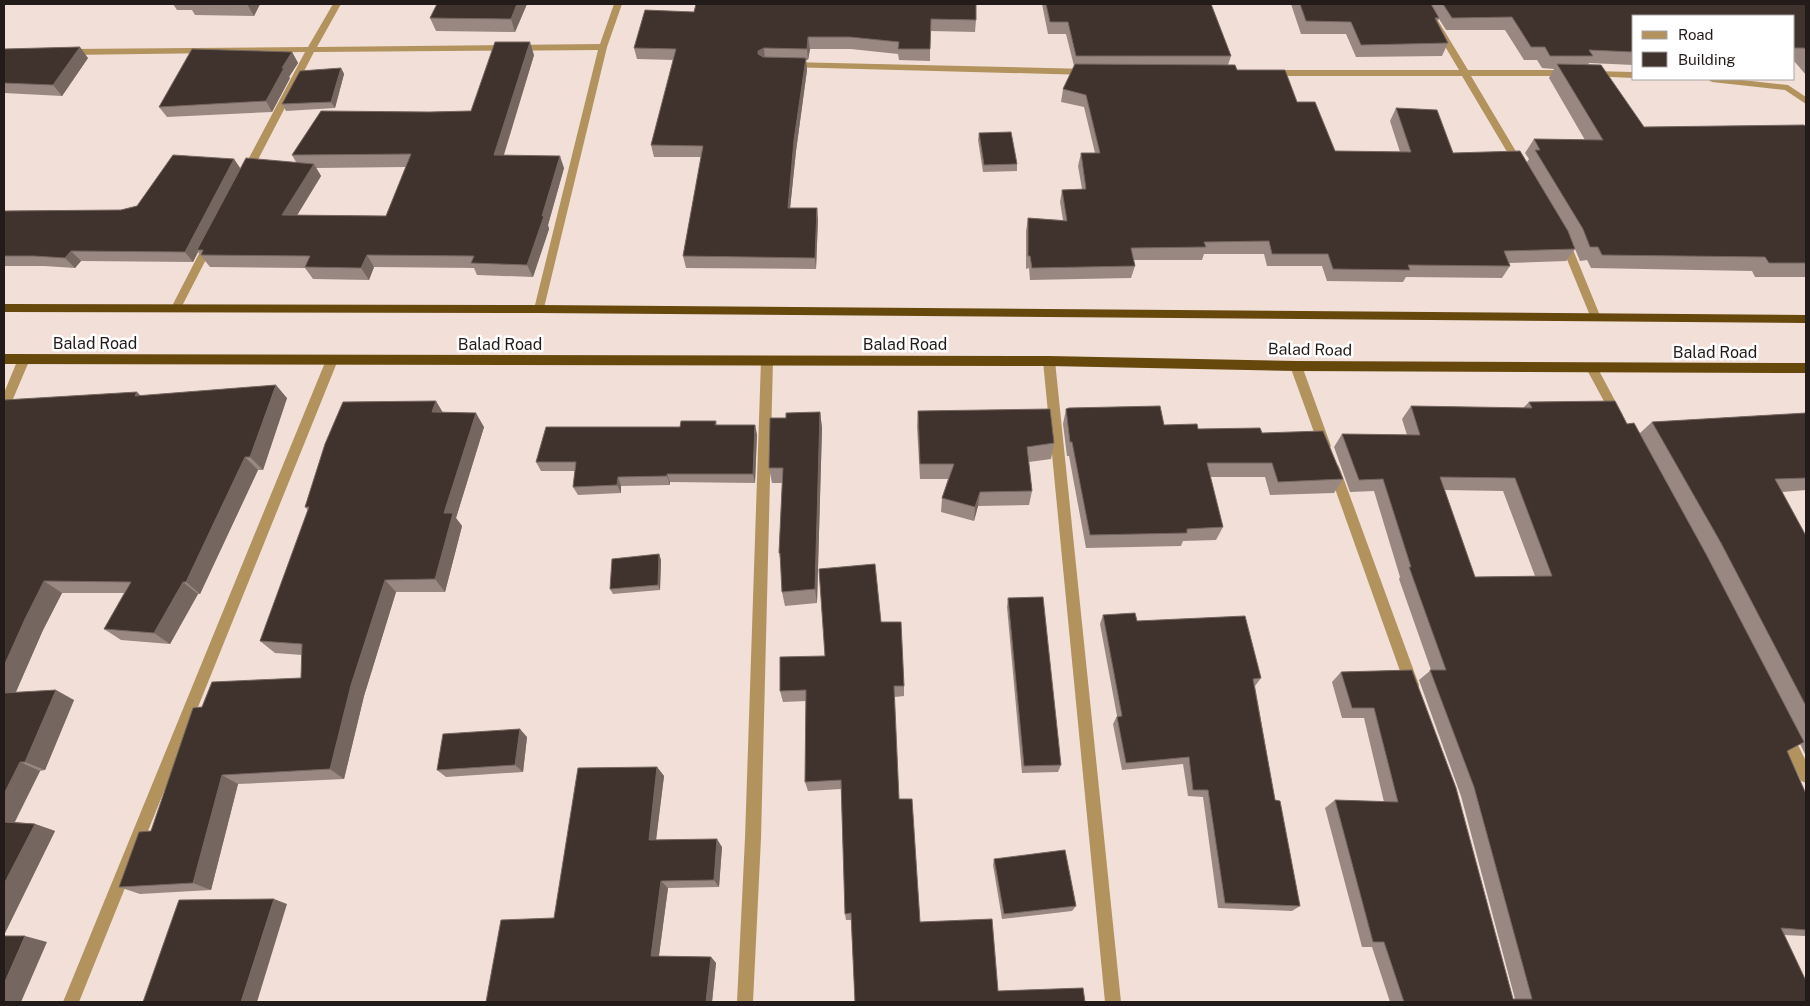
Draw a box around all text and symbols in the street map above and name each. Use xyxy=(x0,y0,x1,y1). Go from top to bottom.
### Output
legend xyxy=(1632,15,1795,80)
text: Road xyxy=(1678,26,1714,43)
text: Building xyxy=(1678,51,1736,68)
street label: Balad Road xyxy=(53,334,137,353)
street label: Balad Road xyxy=(458,335,542,354)
street label: Balad Road xyxy=(863,335,947,354)
street label: Balad Road xyxy=(1268,339,1352,360)
street label: Balad Road xyxy=(1673,343,1757,362)

